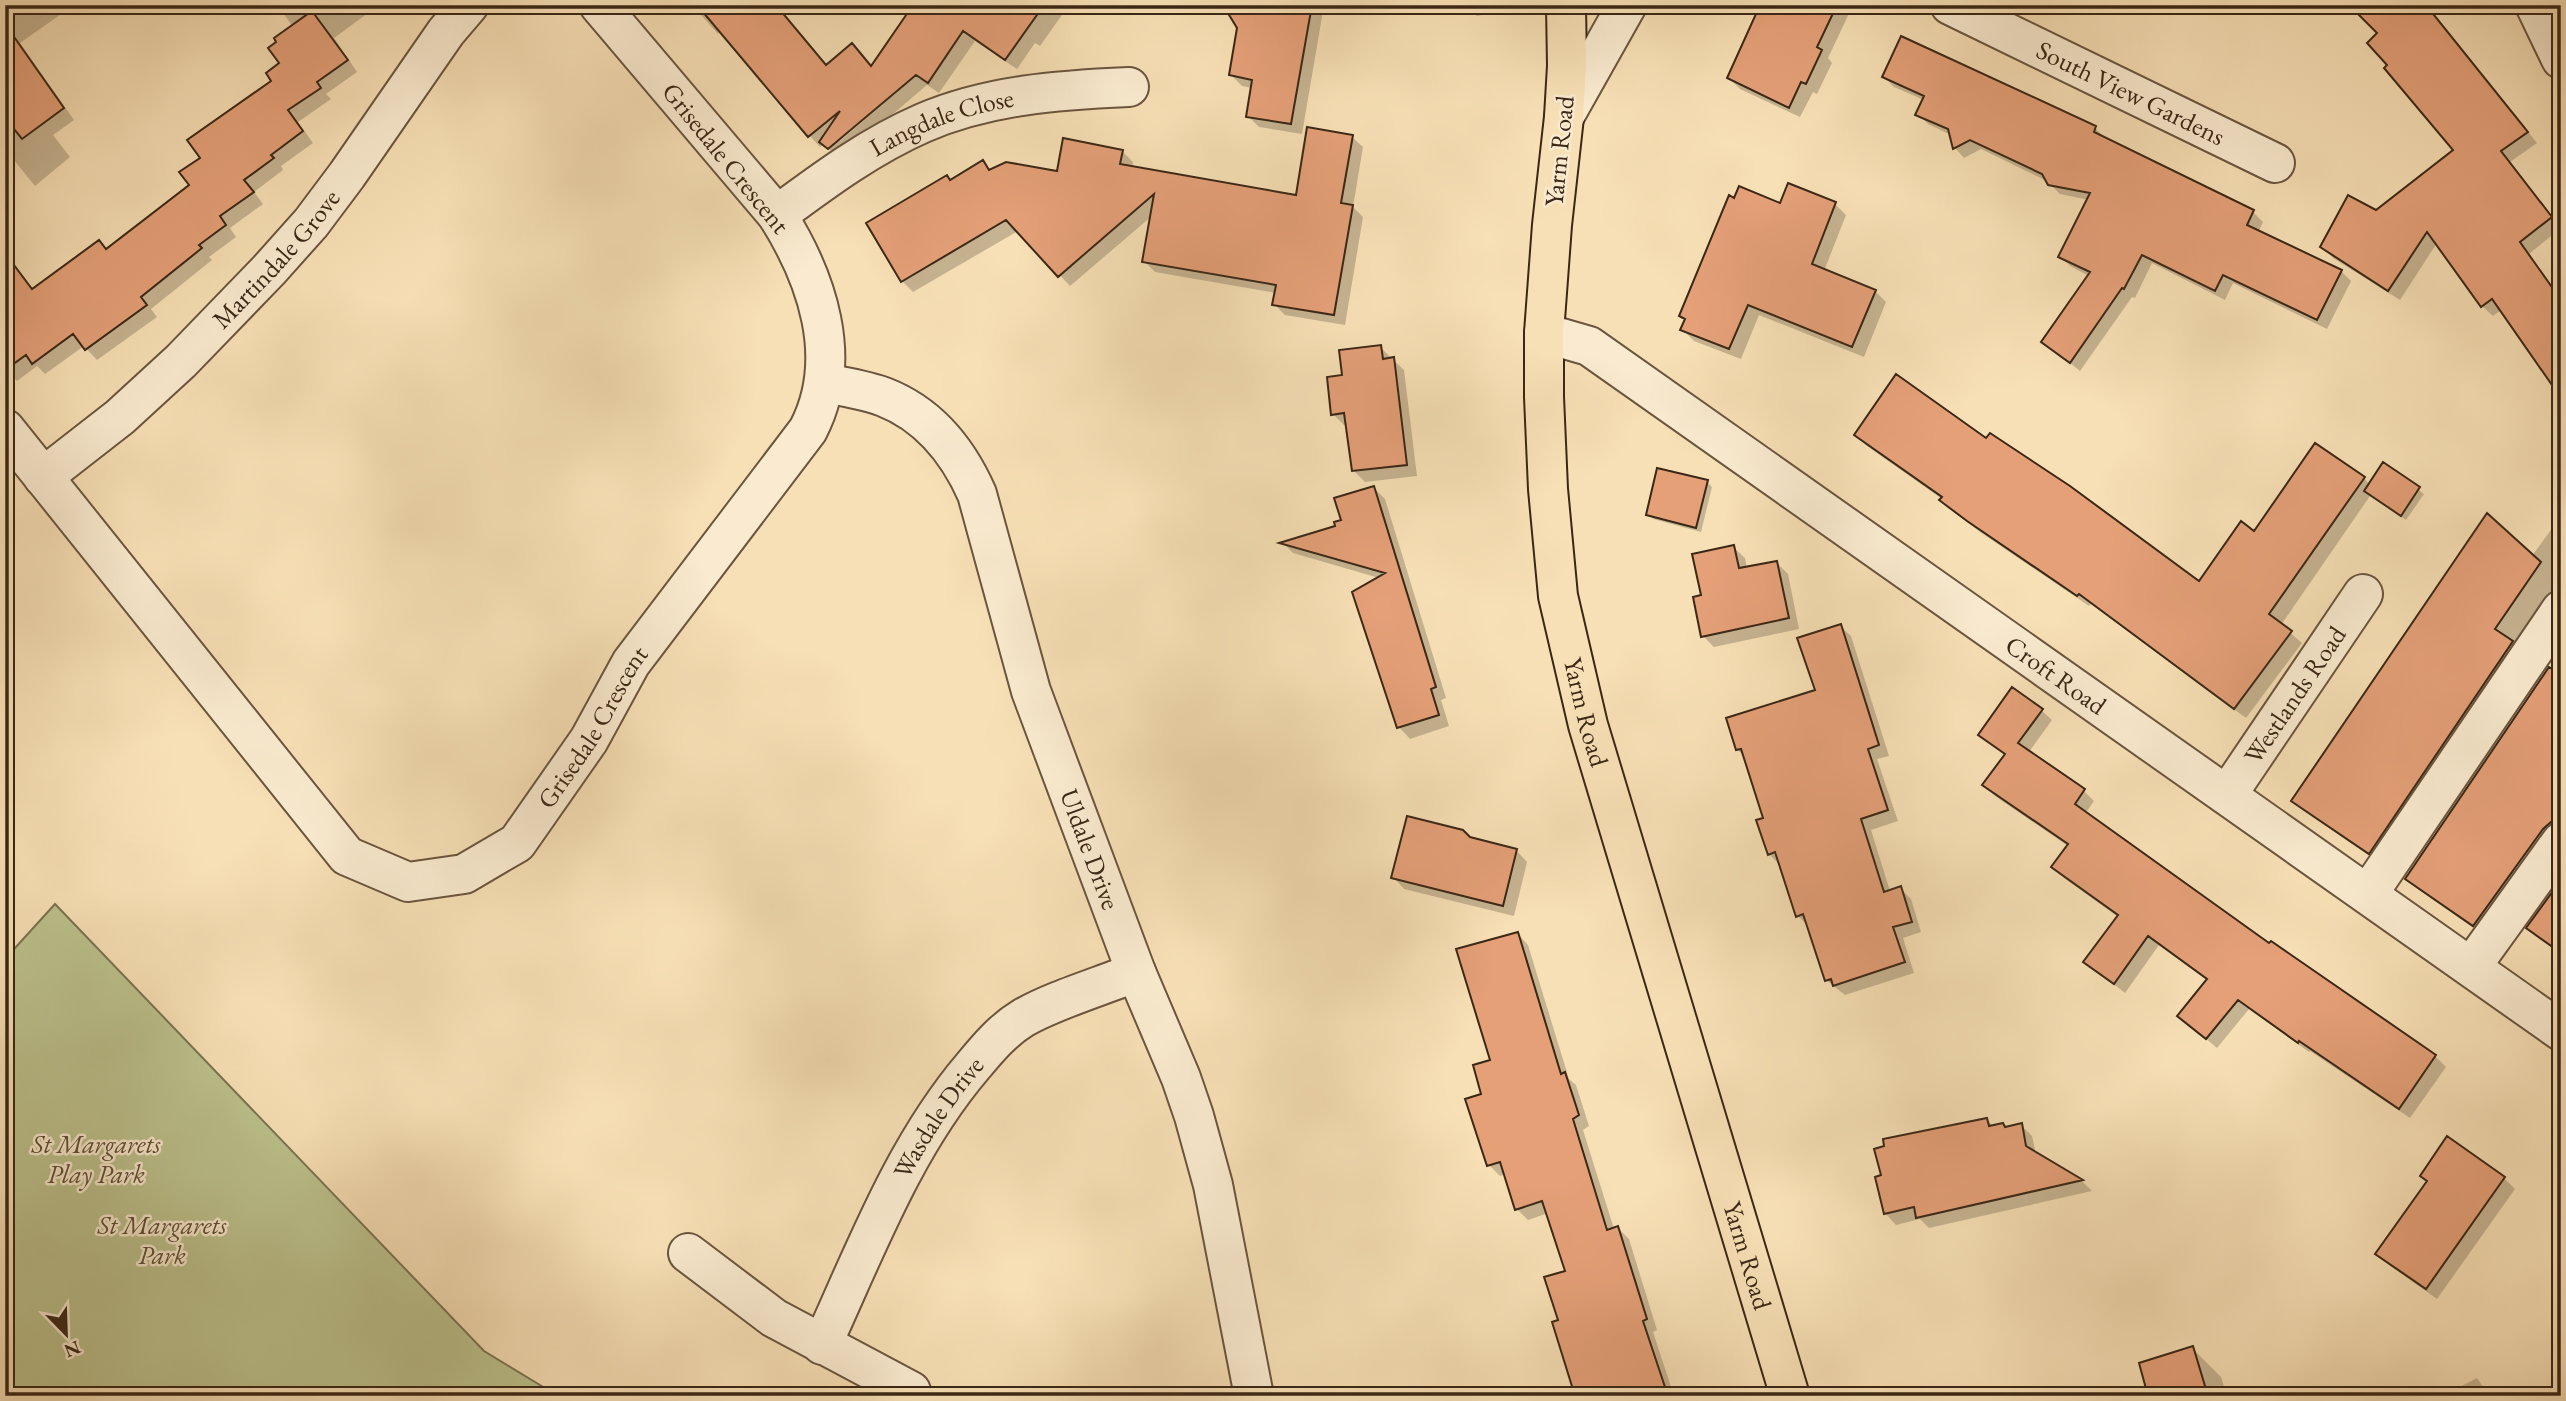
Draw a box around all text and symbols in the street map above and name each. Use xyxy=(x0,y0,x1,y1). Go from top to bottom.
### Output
street label: South View Gardens xyxy=(2031,33,2231,153)
street label: Grisedale Crescent xyxy=(655,75,797,241)
street label: Langdale Close xyxy=(863,81,1016,164)
street label: Yarm Road xyxy=(1536,93,1582,208)
street label: Martindale Grove xyxy=(204,182,347,336)
street label: Westlands Road xyxy=(2236,619,2354,770)
street label: Croft Road xyxy=(1999,628,2114,723)
street label: Grisedale Crescent xyxy=(529,638,655,815)
street label: Yarm Road xyxy=(1556,654,1617,772)
street label: Uldale Drive xyxy=(1052,784,1128,914)
street label: Wasdale Drive xyxy=(885,1049,991,1185)
park label: St Margarets Play Park xyxy=(31,1127,161,1191)
street label: Yarm Road xyxy=(1715,1197,1780,1314)
park label: St Margarets Park xyxy=(97,1208,227,1272)
north arrow xyxy=(32,1300,102,1370)
text: N xyxy=(60,1335,84,1364)

